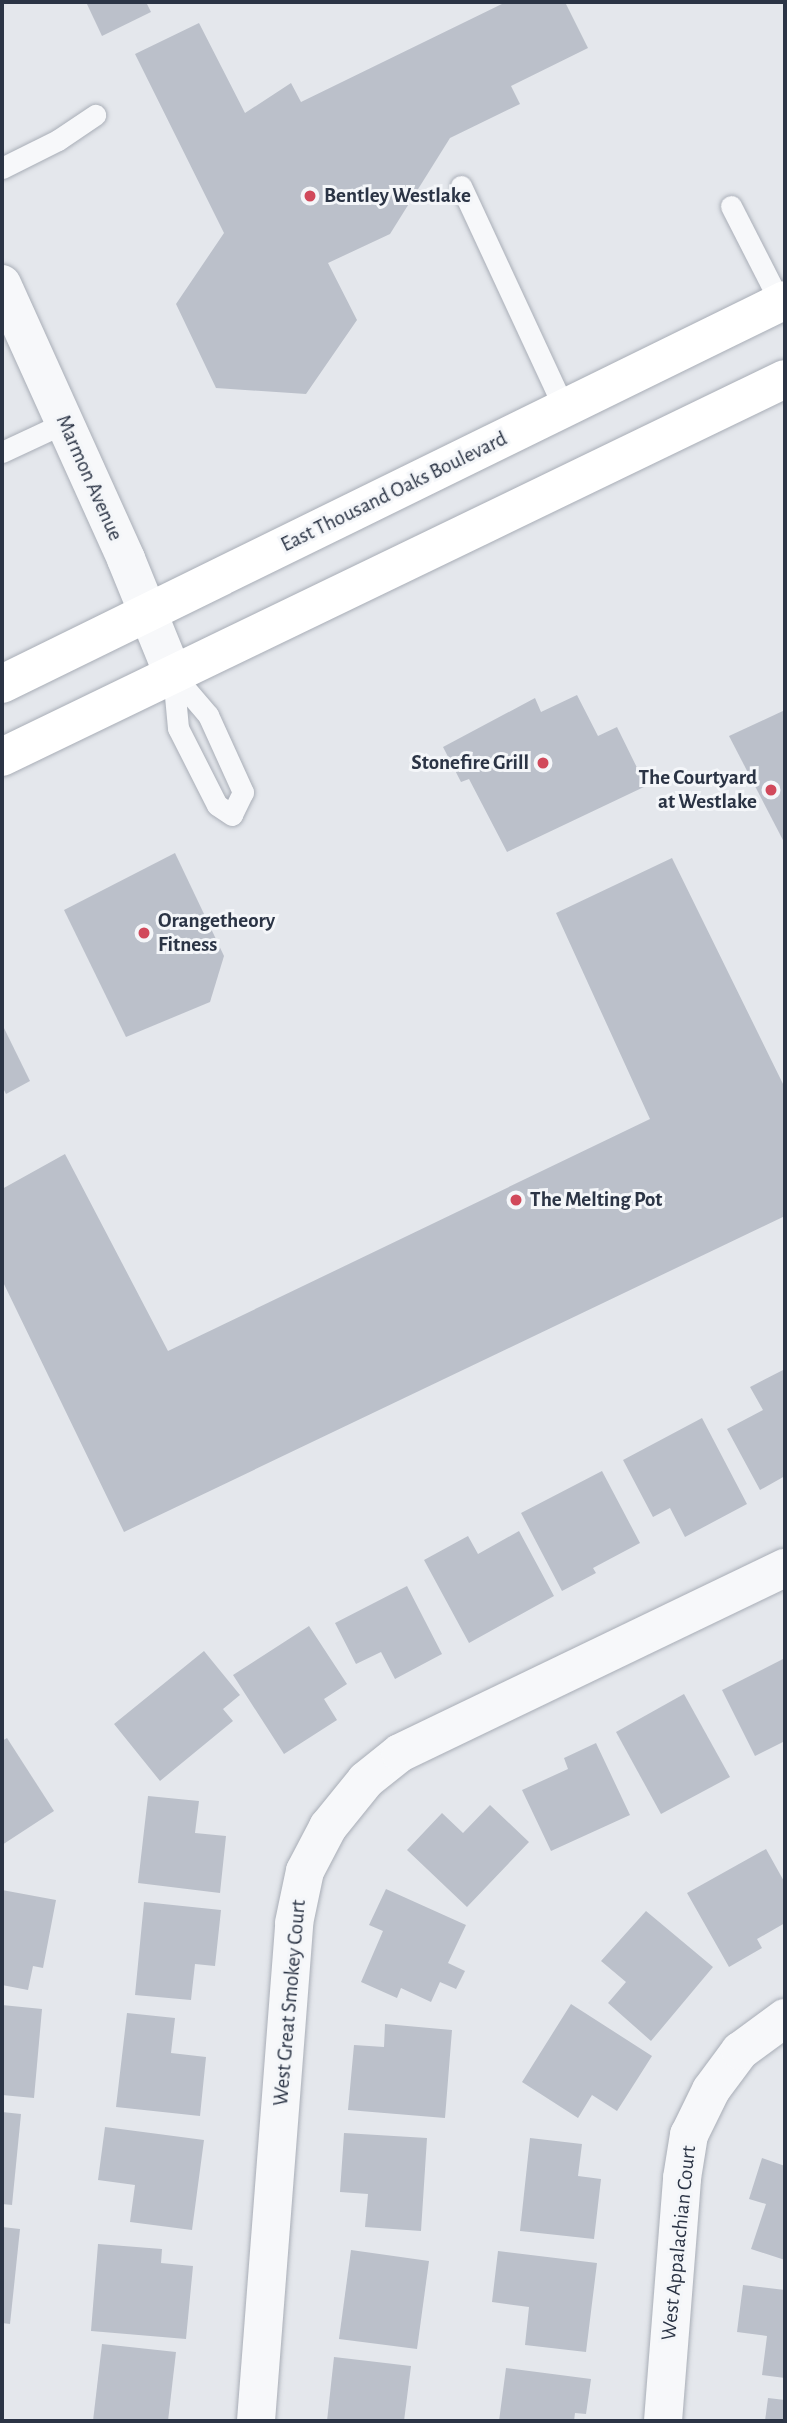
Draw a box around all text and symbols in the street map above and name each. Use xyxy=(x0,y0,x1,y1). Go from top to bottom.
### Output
place label: Bentley Westlake xyxy=(324,183,471,209)
marker: Bentley Westlake xyxy=(302,188,318,204)
street label: Marmon Avenue xyxy=(50,411,128,545)
street label: East Thousand Oaks Boulevard xyxy=(277,426,511,558)
place label: Stonefire Grill xyxy=(411,750,529,776)
marker: Stonefire Grill xyxy=(535,755,551,771)
place label: The Courtyard at Westlake xyxy=(638,765,757,815)
marker: The Courtyard at Westlake xyxy=(763,782,779,798)
place label: Orangetheory Fitness xyxy=(158,908,275,958)
marker: Orangetheory Fitness xyxy=(136,925,152,941)
place label: The Melting Pot xyxy=(530,1187,662,1213)
marker: The Melting Pot xyxy=(508,1192,524,1208)
street label: West Great Smokey Court xyxy=(268,1899,312,2107)
street label: West Appalachian Court xyxy=(656,2144,702,2342)

